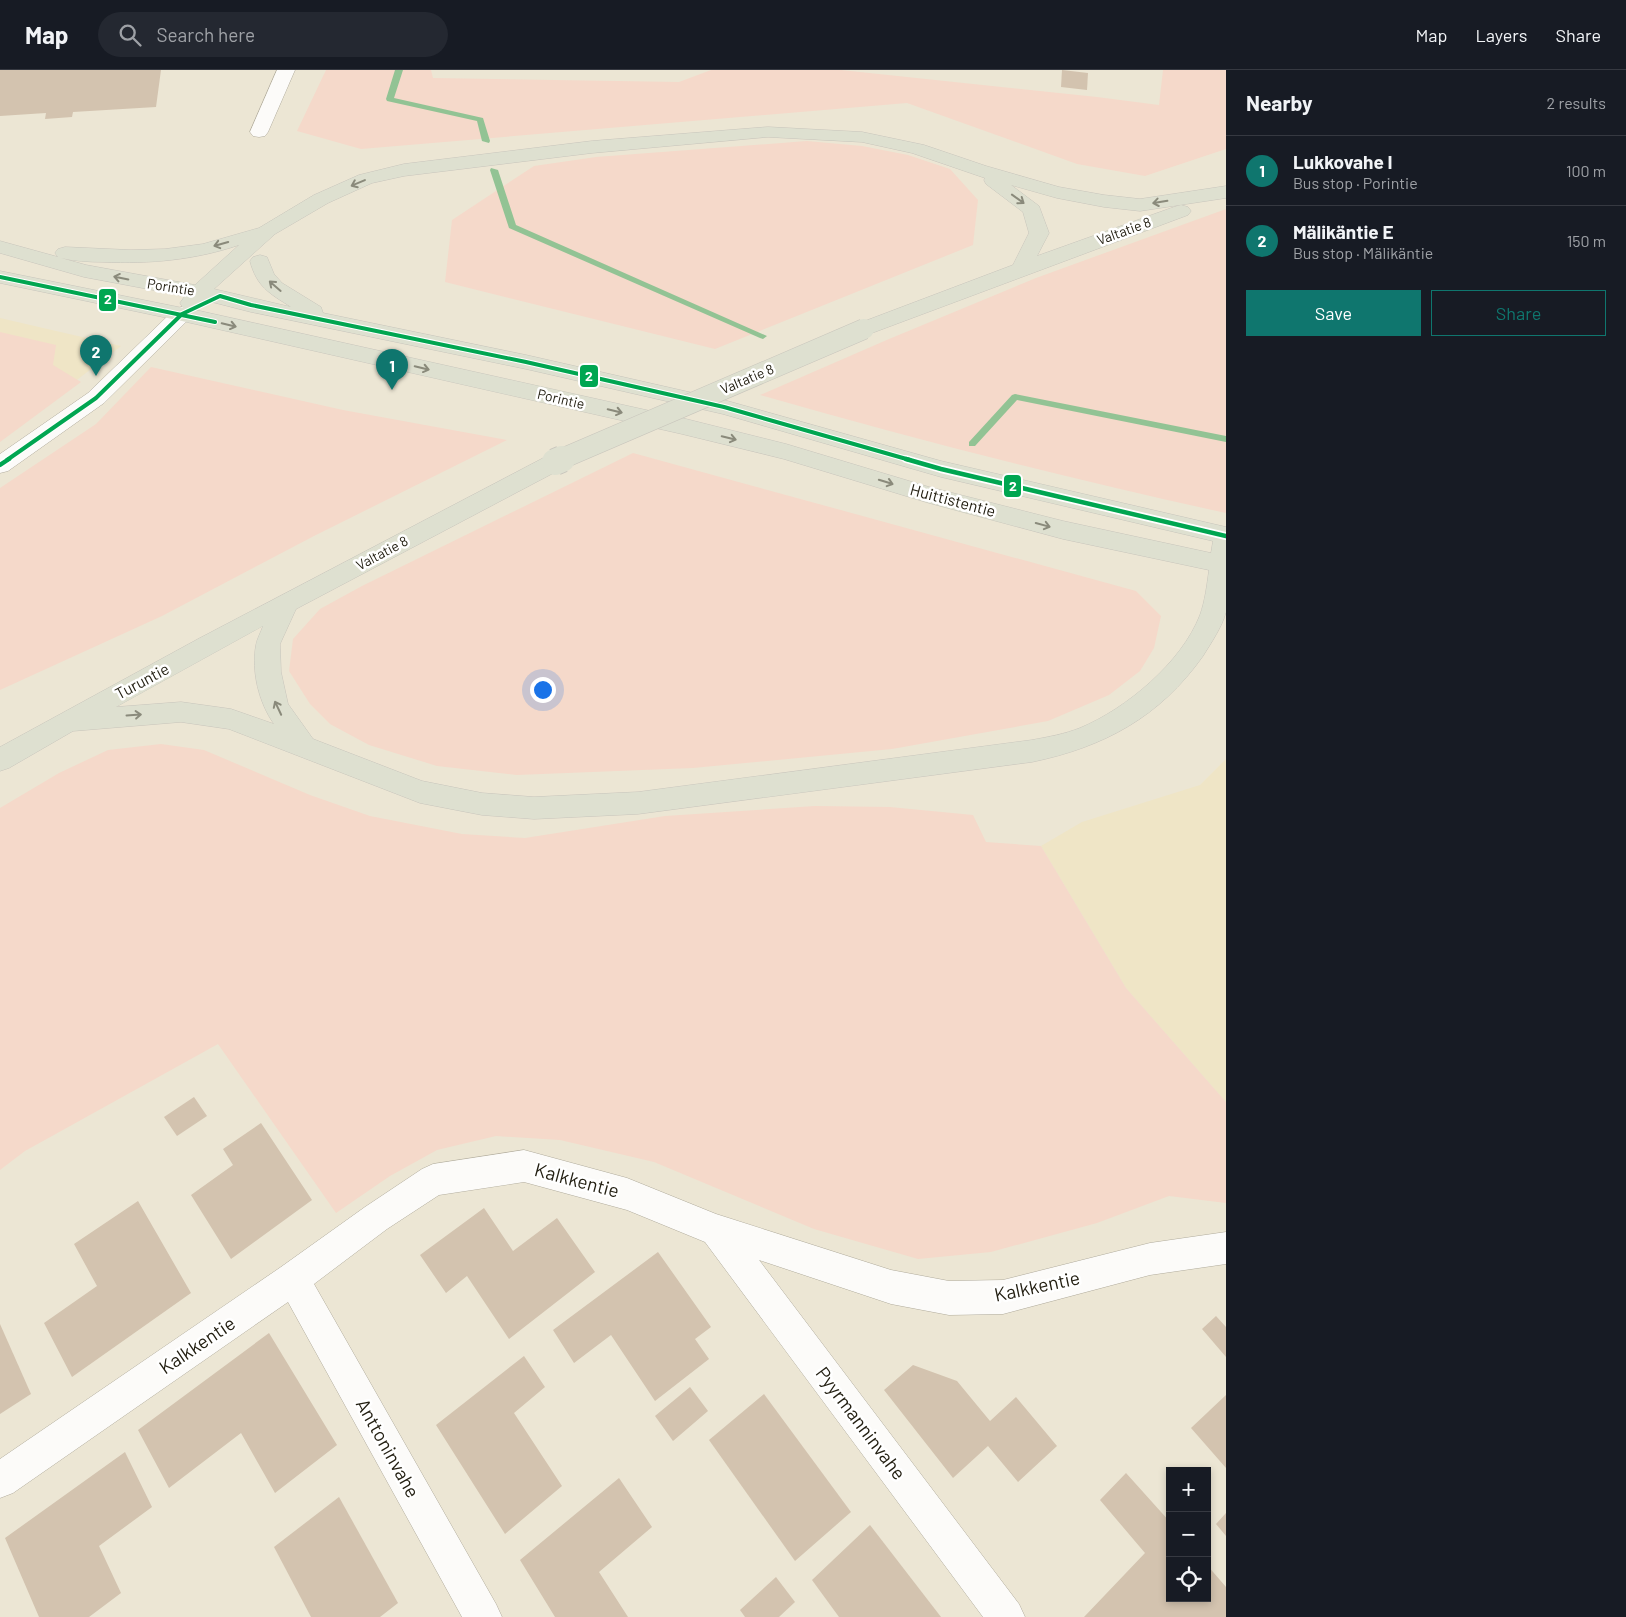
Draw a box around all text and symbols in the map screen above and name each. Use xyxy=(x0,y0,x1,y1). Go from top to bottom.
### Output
search box xyxy=(98,12,448,57)
text: Map xyxy=(25,20,68,49)
icon: search xyxy=(116,21,144,49)
text: Search here xyxy=(156,23,255,46)
text: Map xyxy=(1415,24,1447,46)
text: Layers xyxy=(1475,24,1528,46)
text: Share xyxy=(1556,24,1601,46)
text: Nearby xyxy=(1246,90,1312,115)
text: 2 results xyxy=(1547,93,1606,112)
text: Lukkovahe I xyxy=(1293,150,1393,173)
text: 1 xyxy=(1259,161,1265,180)
text: 100 m xyxy=(1566,161,1606,180)
text: Bus stop · Porintie xyxy=(1293,173,1418,192)
one-way arrow xyxy=(351,178,366,188)
one-way arrow xyxy=(1011,194,1025,204)
one-way arrow xyxy=(1153,197,1169,207)
street label: Valtatie 8 xyxy=(1094,213,1153,248)
text: Mälikäntie E xyxy=(1293,220,1394,243)
text: 2 xyxy=(1258,231,1266,250)
text: 150 m xyxy=(1567,231,1606,250)
one-way arrow xyxy=(213,240,229,249)
text: Bus stop · Mälikäntie xyxy=(1293,243,1433,262)
one-way arrow xyxy=(113,273,129,283)
street label: Porintie xyxy=(146,274,196,299)
one-way arrow xyxy=(268,281,281,292)
line badge: 2 xyxy=(98,288,117,312)
text: 2 xyxy=(104,290,112,307)
button: Save xyxy=(1246,290,1421,336)
button: Share xyxy=(1431,290,1606,336)
one-way arrow xyxy=(221,321,237,330)
pin: 2 xyxy=(80,335,112,376)
pin: 1 xyxy=(376,349,408,390)
street label: Valtatie 8 xyxy=(718,360,776,397)
one-way arrow xyxy=(414,364,430,373)
line badge: 2 xyxy=(579,364,599,388)
text: 2 xyxy=(585,367,593,384)
street label: Porintie xyxy=(536,385,586,412)
one-way arrow xyxy=(606,407,622,416)
one-way arrow xyxy=(721,434,737,443)
line badge: 2 xyxy=(1003,474,1022,498)
one-way arrow xyxy=(877,477,893,487)
text: 2 xyxy=(1009,477,1017,494)
street label: Huittistentie xyxy=(908,479,998,520)
one-way arrow xyxy=(1034,520,1050,530)
street label: Valtatie 8 xyxy=(353,532,411,573)
street label: Turuntie xyxy=(111,658,172,703)
your location xyxy=(530,677,556,703)
one-way arrow xyxy=(272,700,282,715)
one-way arrow xyxy=(126,711,142,720)
street label: Kalkkentie xyxy=(532,1157,622,1202)
street label: Kalkkentie xyxy=(992,1265,1082,1306)
street label: Kalkkentie xyxy=(154,1311,239,1378)
street label: Pyyrmanninvahe xyxy=(812,1362,911,1484)
street label: Anttoninvahe xyxy=(352,1394,425,1501)
map controls xyxy=(1166,1467,1211,1602)
button: + xyxy=(1166,1467,1211,1512)
button: − xyxy=(1166,1512,1211,1557)
button: locate xyxy=(1166,1557,1211,1602)

